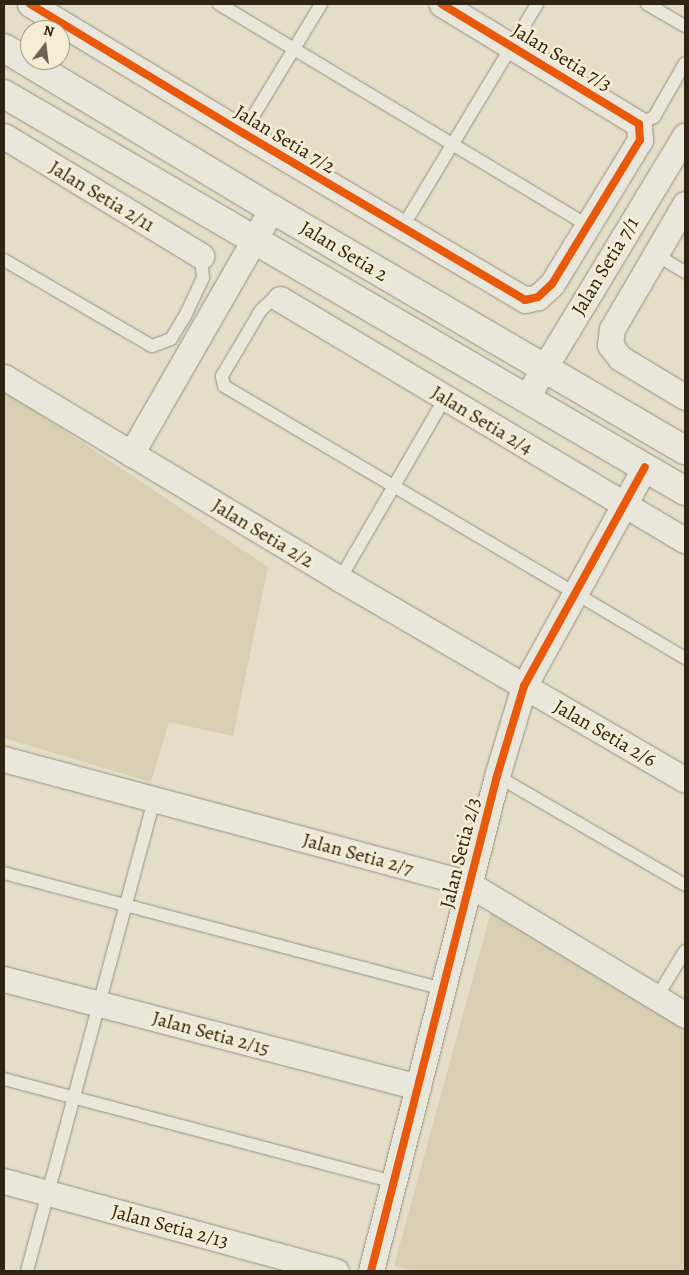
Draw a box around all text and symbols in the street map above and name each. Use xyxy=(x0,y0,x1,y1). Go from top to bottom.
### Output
street label: Jalan Setia 7/3 xyxy=(508,18,616,96)
north arrow xyxy=(20,20,70,70)
text: N xyxy=(41,20,56,41)
street label: Jalan Setia 7/2 xyxy=(230,99,340,179)
street label: Jalan Setia 2/11 xyxy=(45,155,159,237)
street label: Jalan Setia 7/1 xyxy=(566,212,644,320)
street label: Jalan Setia 2 xyxy=(296,215,392,287)
street label: Jalan Setia 2/4 xyxy=(427,380,537,460)
street label: Jalan Setia 2/2 xyxy=(208,493,318,573)
street label: Jalan Setia 2/6 xyxy=(549,694,661,772)
street label: Jalan Setia 2/3 xyxy=(435,795,485,911)
street label: Jalan Setia 2/7 xyxy=(300,828,416,880)
street label: Jalan Setia 2/15 xyxy=(150,1006,272,1060)
street label: Jalan Setia 2/13 xyxy=(109,1199,231,1253)

